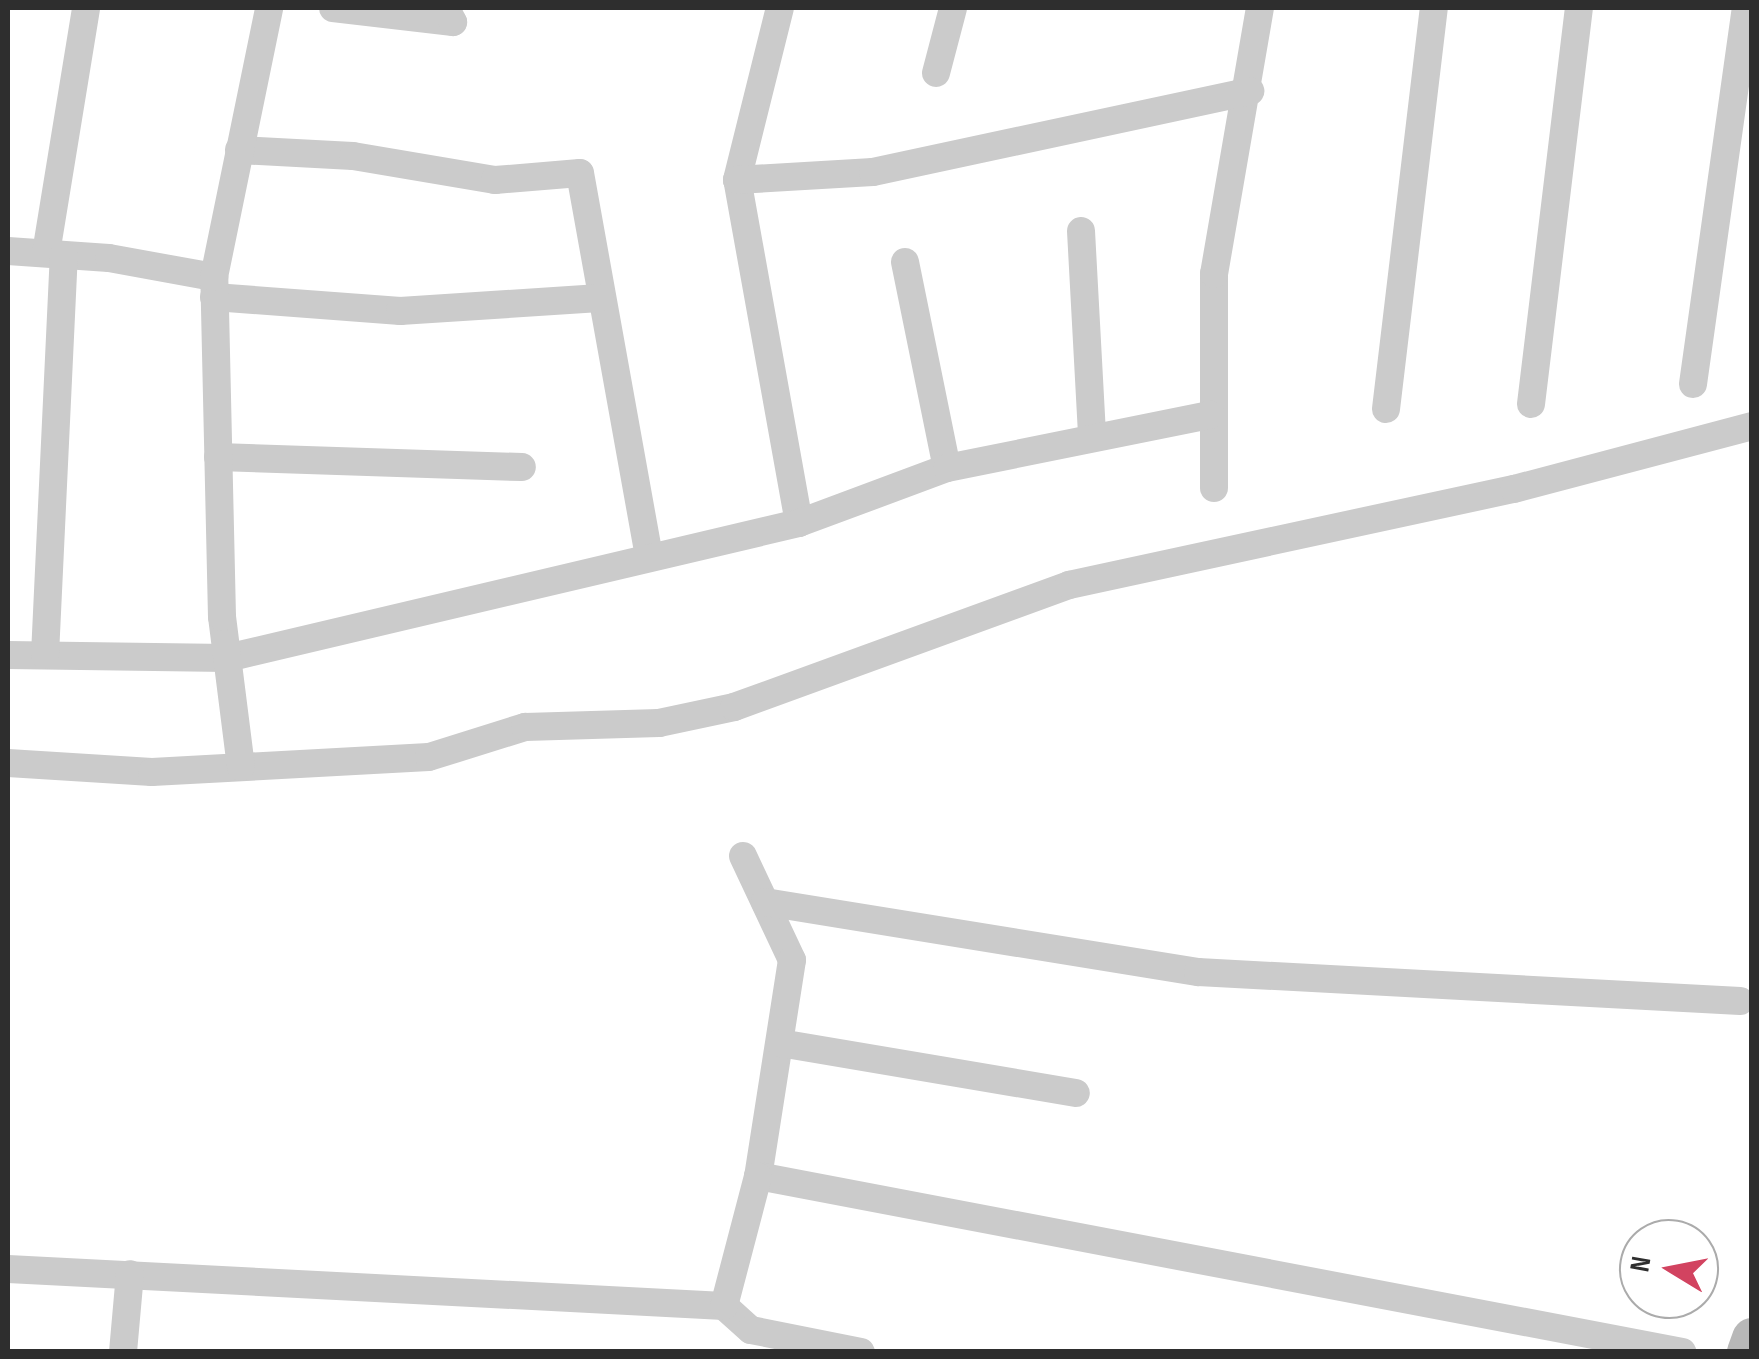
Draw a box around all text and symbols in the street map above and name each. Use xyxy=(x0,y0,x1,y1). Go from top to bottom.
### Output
north arrow xyxy=(1619,1219,1719,1319)
text: N xyxy=(1623,1254,1658,1274)

